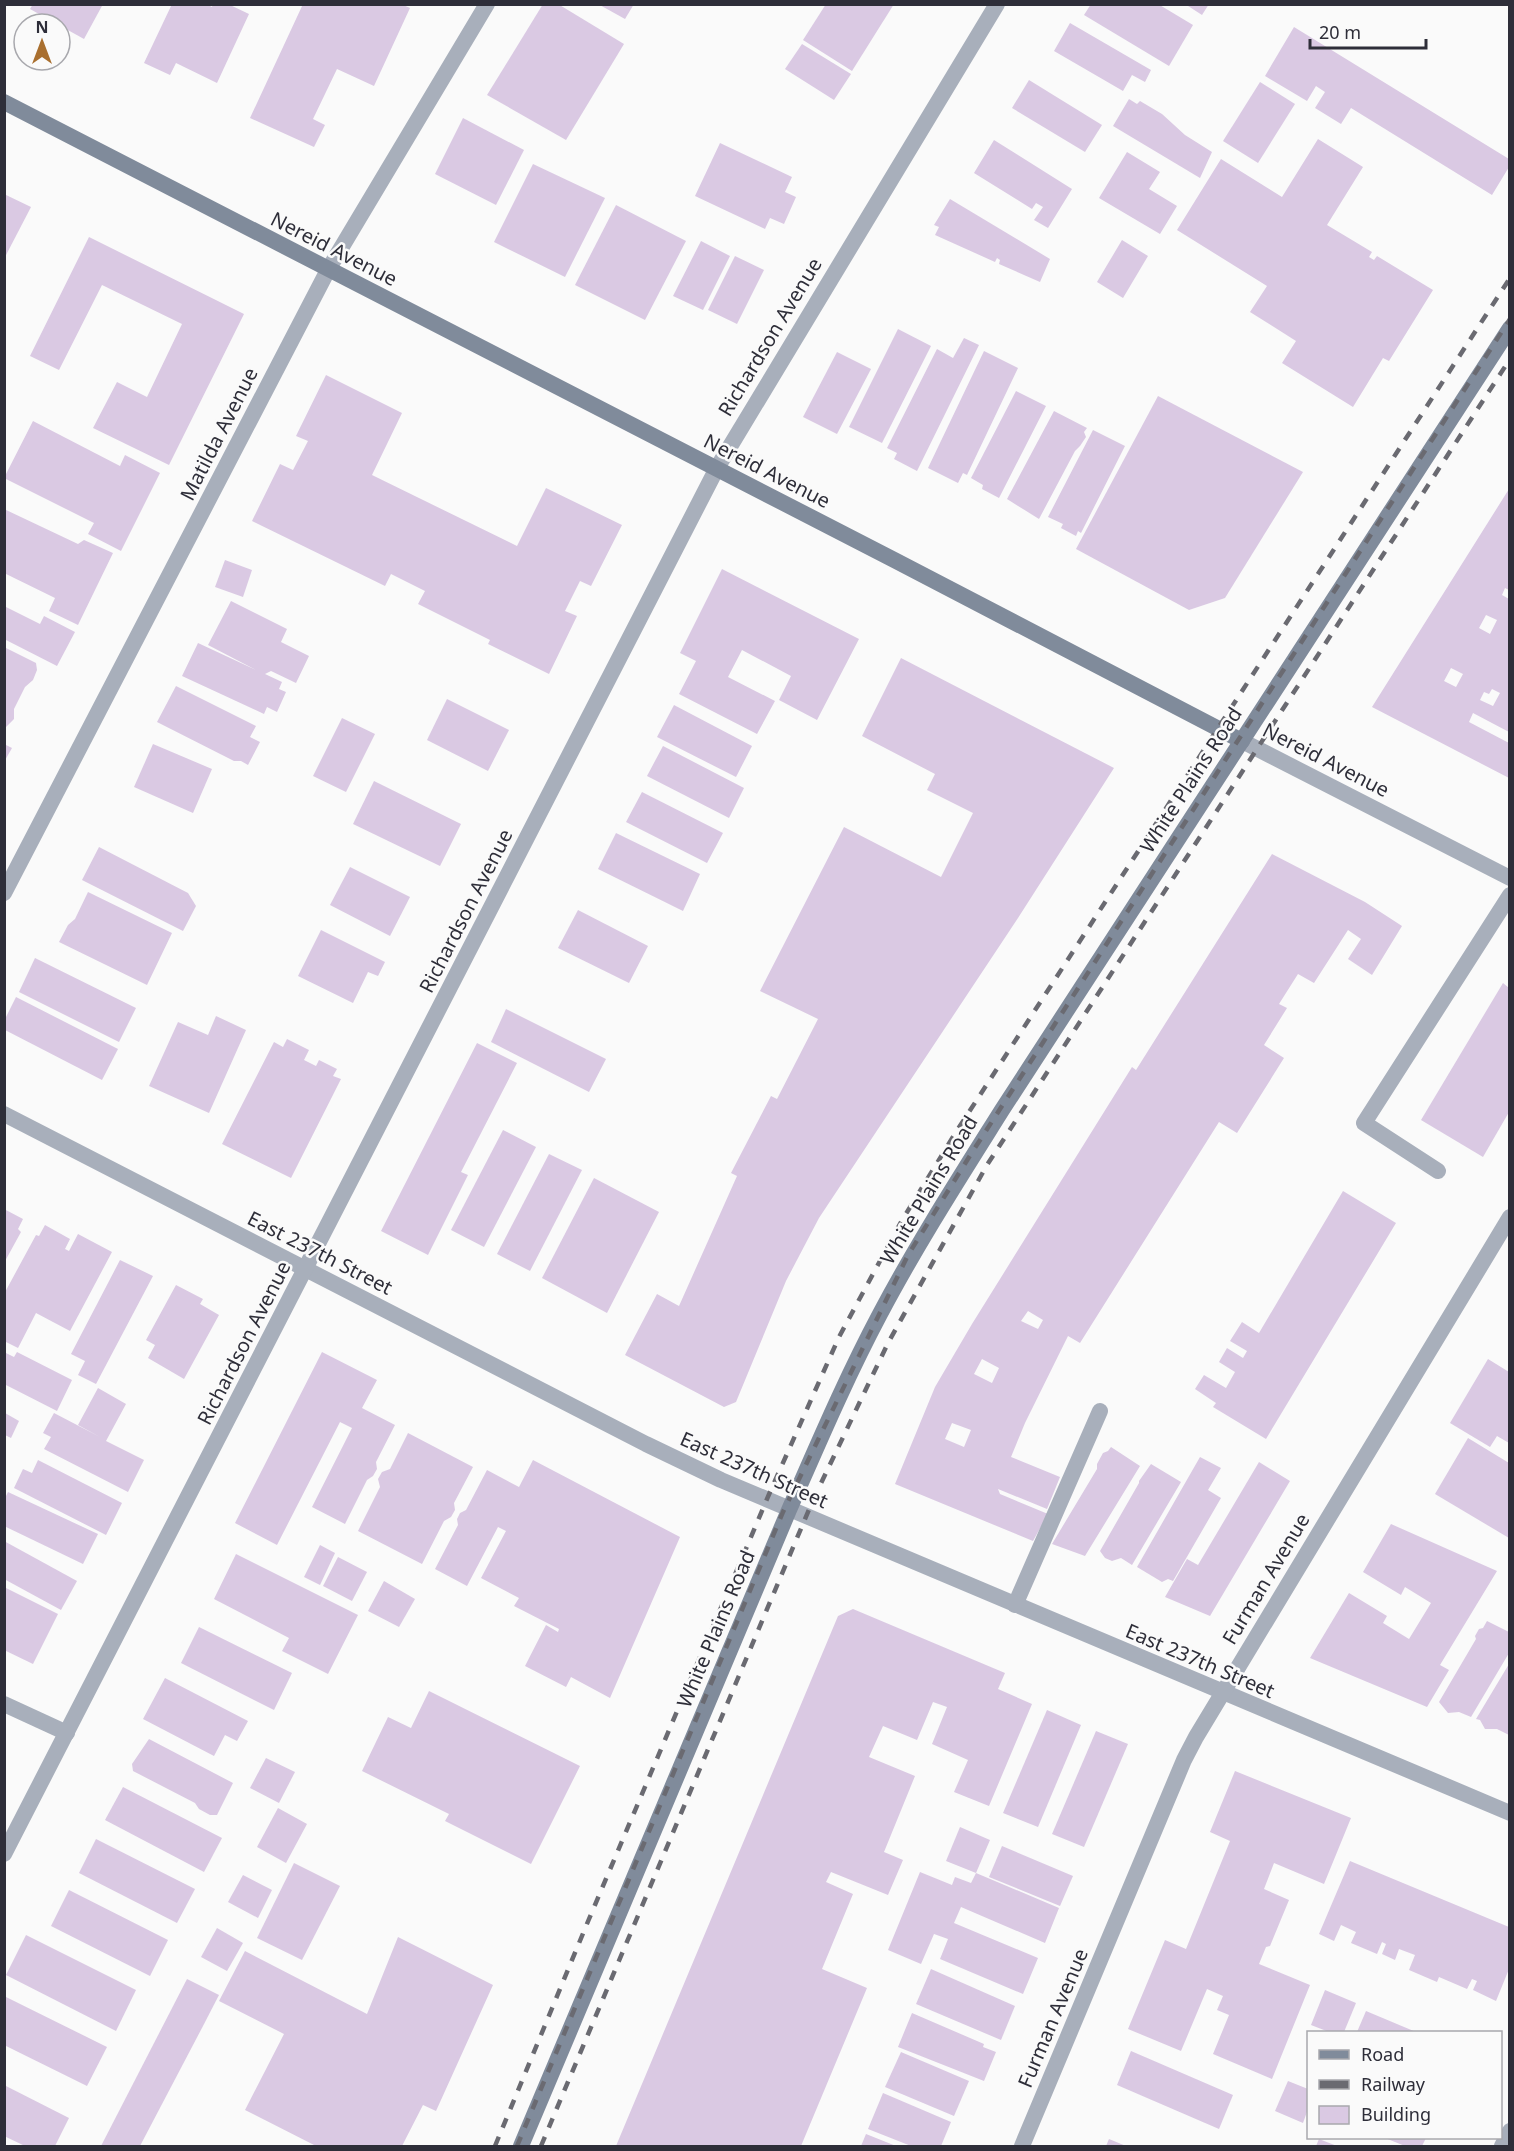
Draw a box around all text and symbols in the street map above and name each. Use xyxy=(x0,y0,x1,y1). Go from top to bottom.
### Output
north arrow xyxy=(12,12,72,72)
scale bar xyxy=(1310,12,1426,50)
text: N xyxy=(35,16,49,38)
text: 20 m xyxy=(1319,20,1361,44)
street label: Nereid Avenue xyxy=(266,205,402,292)
street label: Richardson Avenue xyxy=(712,252,828,421)
street label: Matilda Avenue xyxy=(173,363,264,505)
street label: Nereid Avenue xyxy=(699,427,835,514)
street label: White Plains Road xyxy=(1133,702,1248,858)
street label: Nereid Avenue xyxy=(1258,716,1394,803)
street label: Richardson Avenue xyxy=(413,824,519,997)
street label: White Plains Road xyxy=(874,1110,984,1269)
street label: East 237th Street xyxy=(243,1204,397,1301)
street label: Richardson Avenue xyxy=(191,1256,297,1429)
street label: East 237th Street xyxy=(676,1425,832,1514)
street label: Furman Avenue xyxy=(1216,1508,1315,1649)
street label: White Plains Road xyxy=(670,1546,761,1712)
street label: East 237th Street xyxy=(1122,1617,1279,1704)
street label: Furman Avenue xyxy=(1011,1944,1094,2092)
legend xyxy=(1307,2031,1502,2139)
text: Road xyxy=(1361,2042,1404,2066)
text: Railway xyxy=(1361,2072,1426,2096)
text: Building xyxy=(1361,2102,1431,2126)

